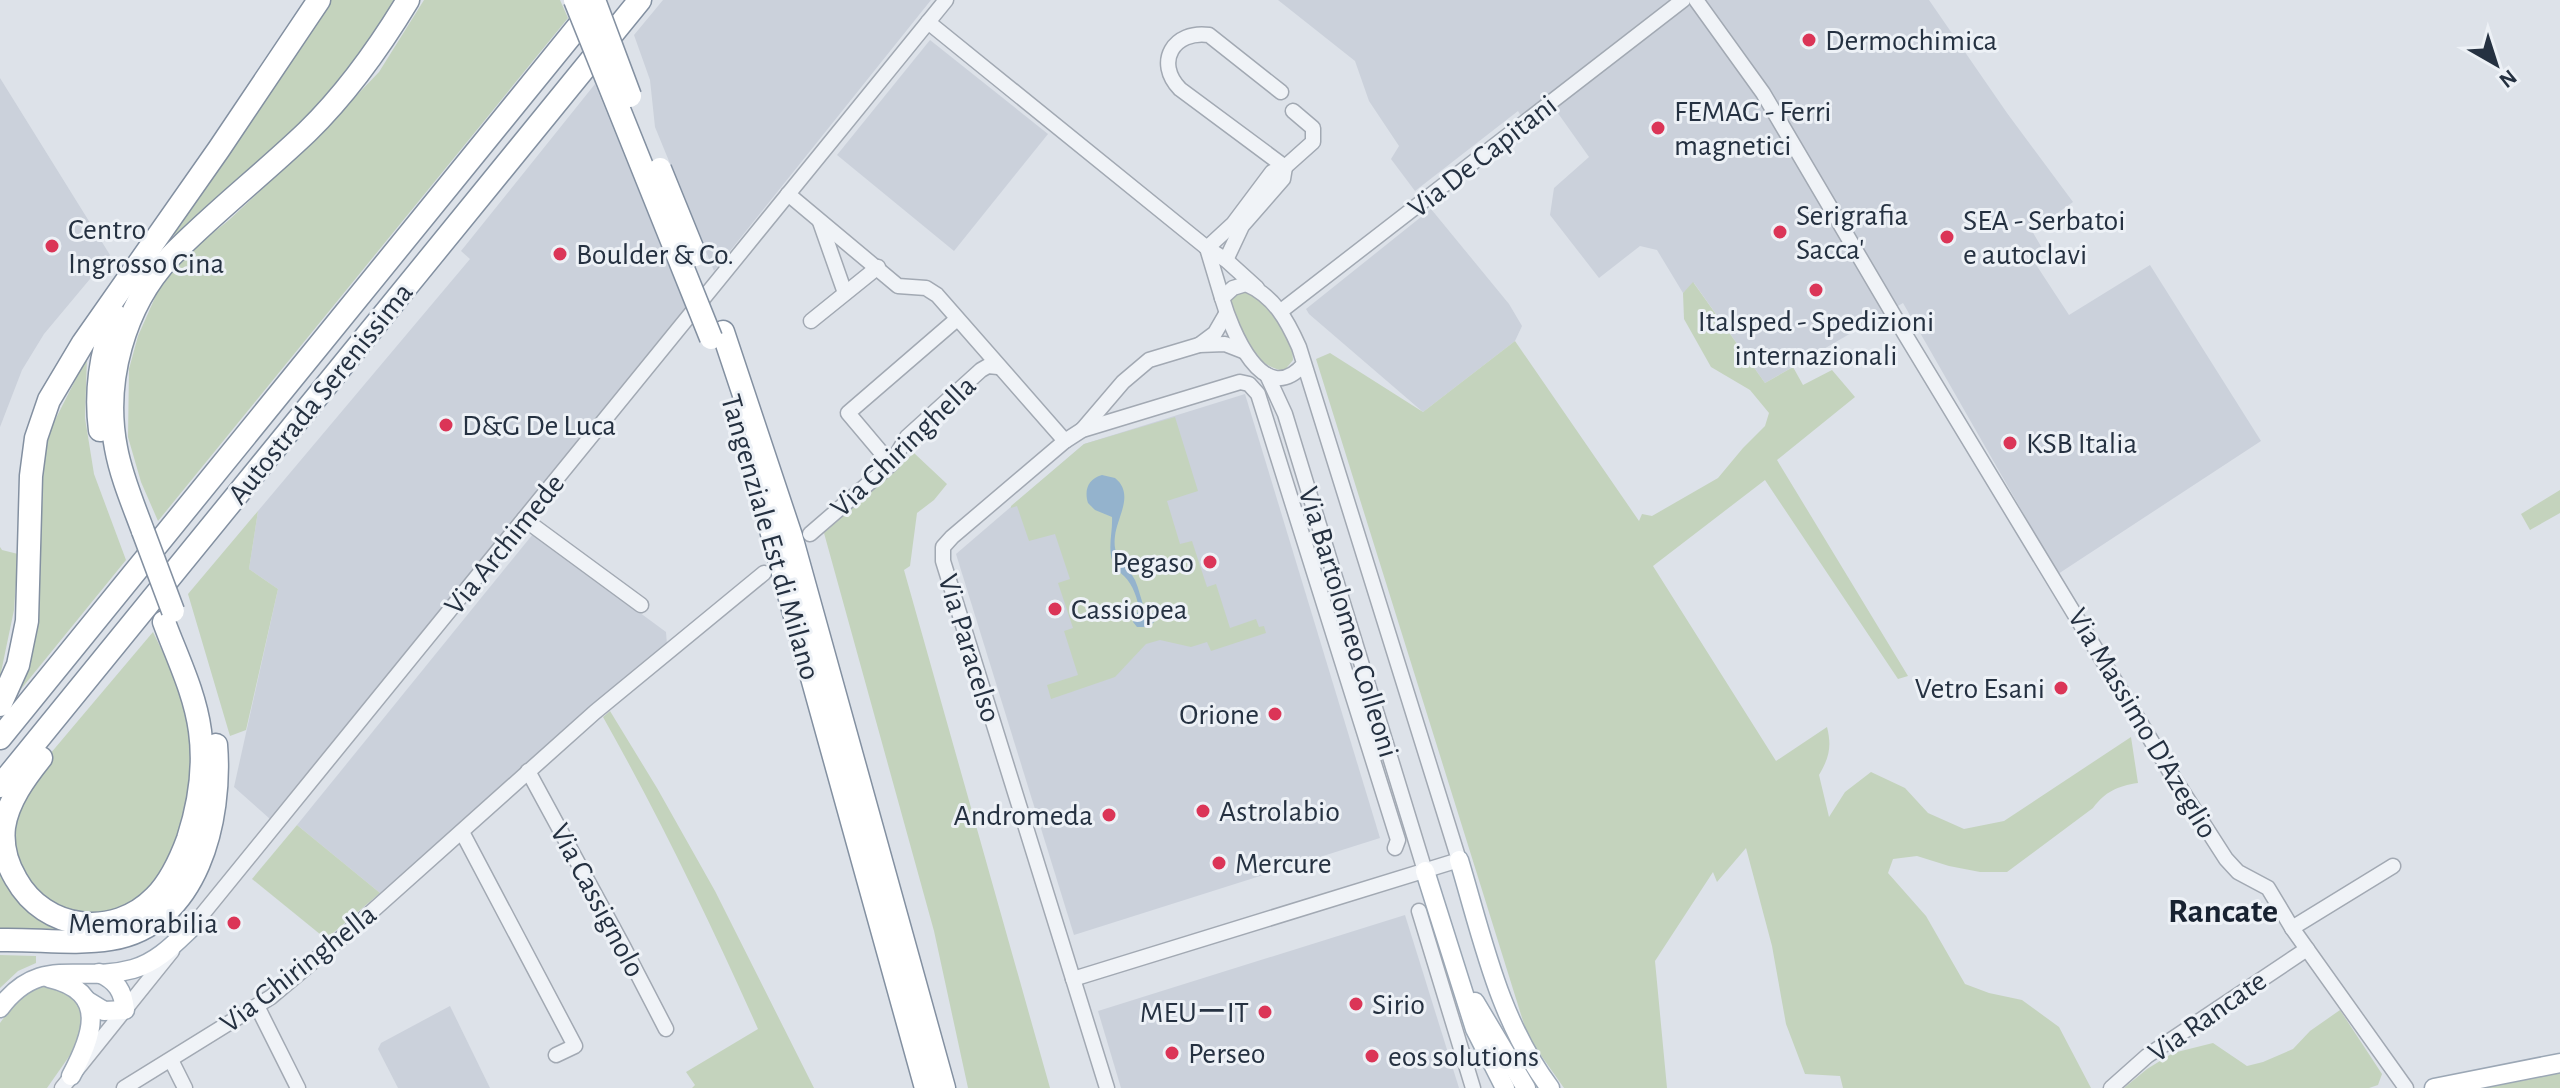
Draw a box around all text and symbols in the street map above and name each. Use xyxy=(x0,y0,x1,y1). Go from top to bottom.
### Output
north arrow xyxy=(2456,24,2536,104)
place label: Dermochimica xyxy=(1825,26,1997,56)
marker: Dermochimica xyxy=(1800,31,1818,49)
text: N xyxy=(2495,65,2521,92)
street label: Via De Capitani xyxy=(1403,90,1562,224)
place label: FEMAG - Ferri magnetici xyxy=(1674,97,1832,161)
marker: FEMAG - Ferri magnetici xyxy=(1649,119,1667,137)
place label: Serigrafia Sacca' xyxy=(1796,201,1908,265)
place label: SEA - Serbatoi e autoclavi xyxy=(1963,206,2126,270)
place label: Centro Ingrosso Cina xyxy=(68,215,224,279)
marker: Serigrafia Sacca' xyxy=(1771,223,1789,241)
marker: SEA - Serbatoi e autoclavi xyxy=(1938,228,1956,246)
marker: Centro Ingrosso Cina xyxy=(43,237,61,255)
place label: Boulder & Co. xyxy=(576,240,734,270)
marker: Boulder & Co. xyxy=(551,245,569,263)
street label: Autostrada Serenissima xyxy=(223,277,419,510)
marker: Italsped - Spedizioni internazionali xyxy=(1807,281,1825,299)
place label: Italsped - Spedizioni internazionali xyxy=(1698,307,1934,371)
street label: Via Ghiringhella xyxy=(825,370,982,523)
street label: Tangenziale Est di Milano xyxy=(715,391,825,683)
place label: D&G De Luca xyxy=(462,411,616,441)
marker: D&G De Luca xyxy=(437,416,455,434)
place label: KSB Italia xyxy=(2026,429,2137,459)
marker: KSB Italia xyxy=(2001,434,2019,452)
street label: Via Archimede xyxy=(439,469,570,621)
street label: Via Bartolomeo Colleoni xyxy=(1293,483,1403,761)
place label: Pegaso xyxy=(1112,548,1194,578)
marker: Pegaso xyxy=(1201,553,1219,571)
street label: Via Paracelso xyxy=(932,571,1006,726)
place label: Cassiopea xyxy=(1071,595,1188,625)
marker: Cassiopea xyxy=(1046,600,1064,618)
street label: Via Massimo D'Azeglio xyxy=(2062,603,2223,844)
place label: Vetro Esani xyxy=(1915,674,2045,704)
marker: Vetro Esani xyxy=(2052,679,2070,697)
place label: Orione xyxy=(1179,700,1259,730)
marker: Orione xyxy=(1266,705,1284,723)
place label: Astrolabio xyxy=(1219,797,1340,827)
place label: Andromeda xyxy=(954,801,1093,831)
marker: Astrolabio xyxy=(1194,802,1212,820)
marker: Andromeda xyxy=(1100,806,1118,824)
street label: Via Cassignolo xyxy=(544,819,650,982)
place label: Mercure xyxy=(1235,849,1332,879)
marker: Mercure xyxy=(1210,854,1228,872)
district label: Rancate xyxy=(2168,895,2278,929)
street label: Via Ghiringhella xyxy=(215,899,382,1039)
place label: Memorabilia xyxy=(68,909,218,939)
marker: Memorabilia xyxy=(225,914,243,932)
street label: Via Rancate xyxy=(2143,965,2272,1068)
place label: Sirio xyxy=(1372,990,1425,1020)
marker: Sirio xyxy=(1347,995,1365,1013)
place label: MEUーIT xyxy=(1140,998,1249,1028)
marker: MEUーIT xyxy=(1256,1003,1274,1021)
place label: Perseo xyxy=(1188,1039,1266,1069)
place label: eos solutions xyxy=(1388,1042,1539,1072)
marker: Perseo xyxy=(1163,1044,1181,1062)
marker: eos solutions xyxy=(1363,1047,1381,1065)

